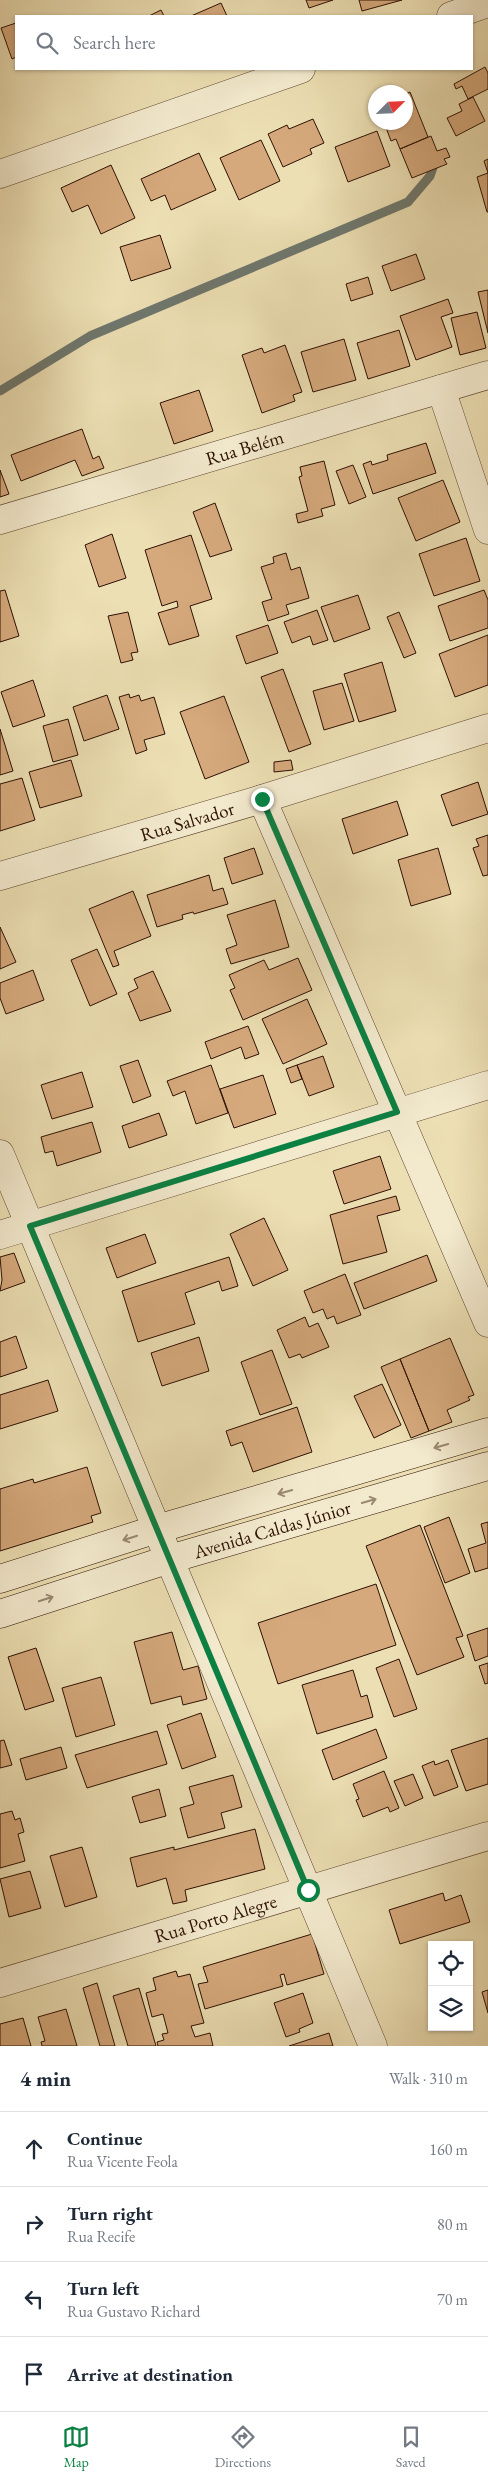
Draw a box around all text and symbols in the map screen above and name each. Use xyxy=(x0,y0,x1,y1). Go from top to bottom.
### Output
search box xyxy=(15,15,473,70)
icon: search xyxy=(33,29,61,57)
text: Search here xyxy=(73,30,155,55)
north arrow xyxy=(368,85,413,130)
street label: Rua Belém xyxy=(203,424,287,471)
route end xyxy=(251,788,274,811)
street label: Rua Salvador xyxy=(137,796,238,847)
one-way arrow xyxy=(434,1442,450,1452)
one-way arrow xyxy=(278,1487,294,1497)
street label: Avenida Caldas Júnior xyxy=(190,1495,354,1565)
one-way arrow xyxy=(361,1495,377,1505)
one-way arrow xyxy=(122,1534,138,1543)
one-way arrow xyxy=(38,1593,54,1603)
route start xyxy=(297,1879,320,1902)
street label: Rua Porto Alegre xyxy=(151,1888,280,1949)
map controls xyxy=(428,1941,473,2031)
button: locate xyxy=(428,1941,473,1986)
button: layers xyxy=(428,1986,473,2031)
text: 4 min xyxy=(20,2065,71,2092)
text: Walk · 310 m xyxy=(389,2068,468,2089)
text: Continue xyxy=(67,2126,142,2151)
icon: ahead xyxy=(20,2135,48,2163)
text: 160 m xyxy=(429,2139,468,2160)
text: Rua Vicente Feola xyxy=(67,2151,178,2172)
text: Turn right xyxy=(67,2201,153,2226)
icon: right xyxy=(20,2210,48,2238)
text: 80 m xyxy=(437,2214,468,2235)
text: Rua Recife xyxy=(67,2226,135,2247)
text: Turn left xyxy=(67,2276,139,2301)
icon: left xyxy=(20,2285,48,2313)
text: 70 m xyxy=(437,2289,468,2310)
text: Rua Gustavo Richard xyxy=(67,2301,200,2322)
icon: arrive xyxy=(20,2360,48,2388)
text: Arrive at destination xyxy=(67,2362,233,2387)
tab: Map xyxy=(62,2423,90,2471)
tab: Directions xyxy=(215,2423,271,2471)
tab: Saved xyxy=(396,2423,426,2471)

